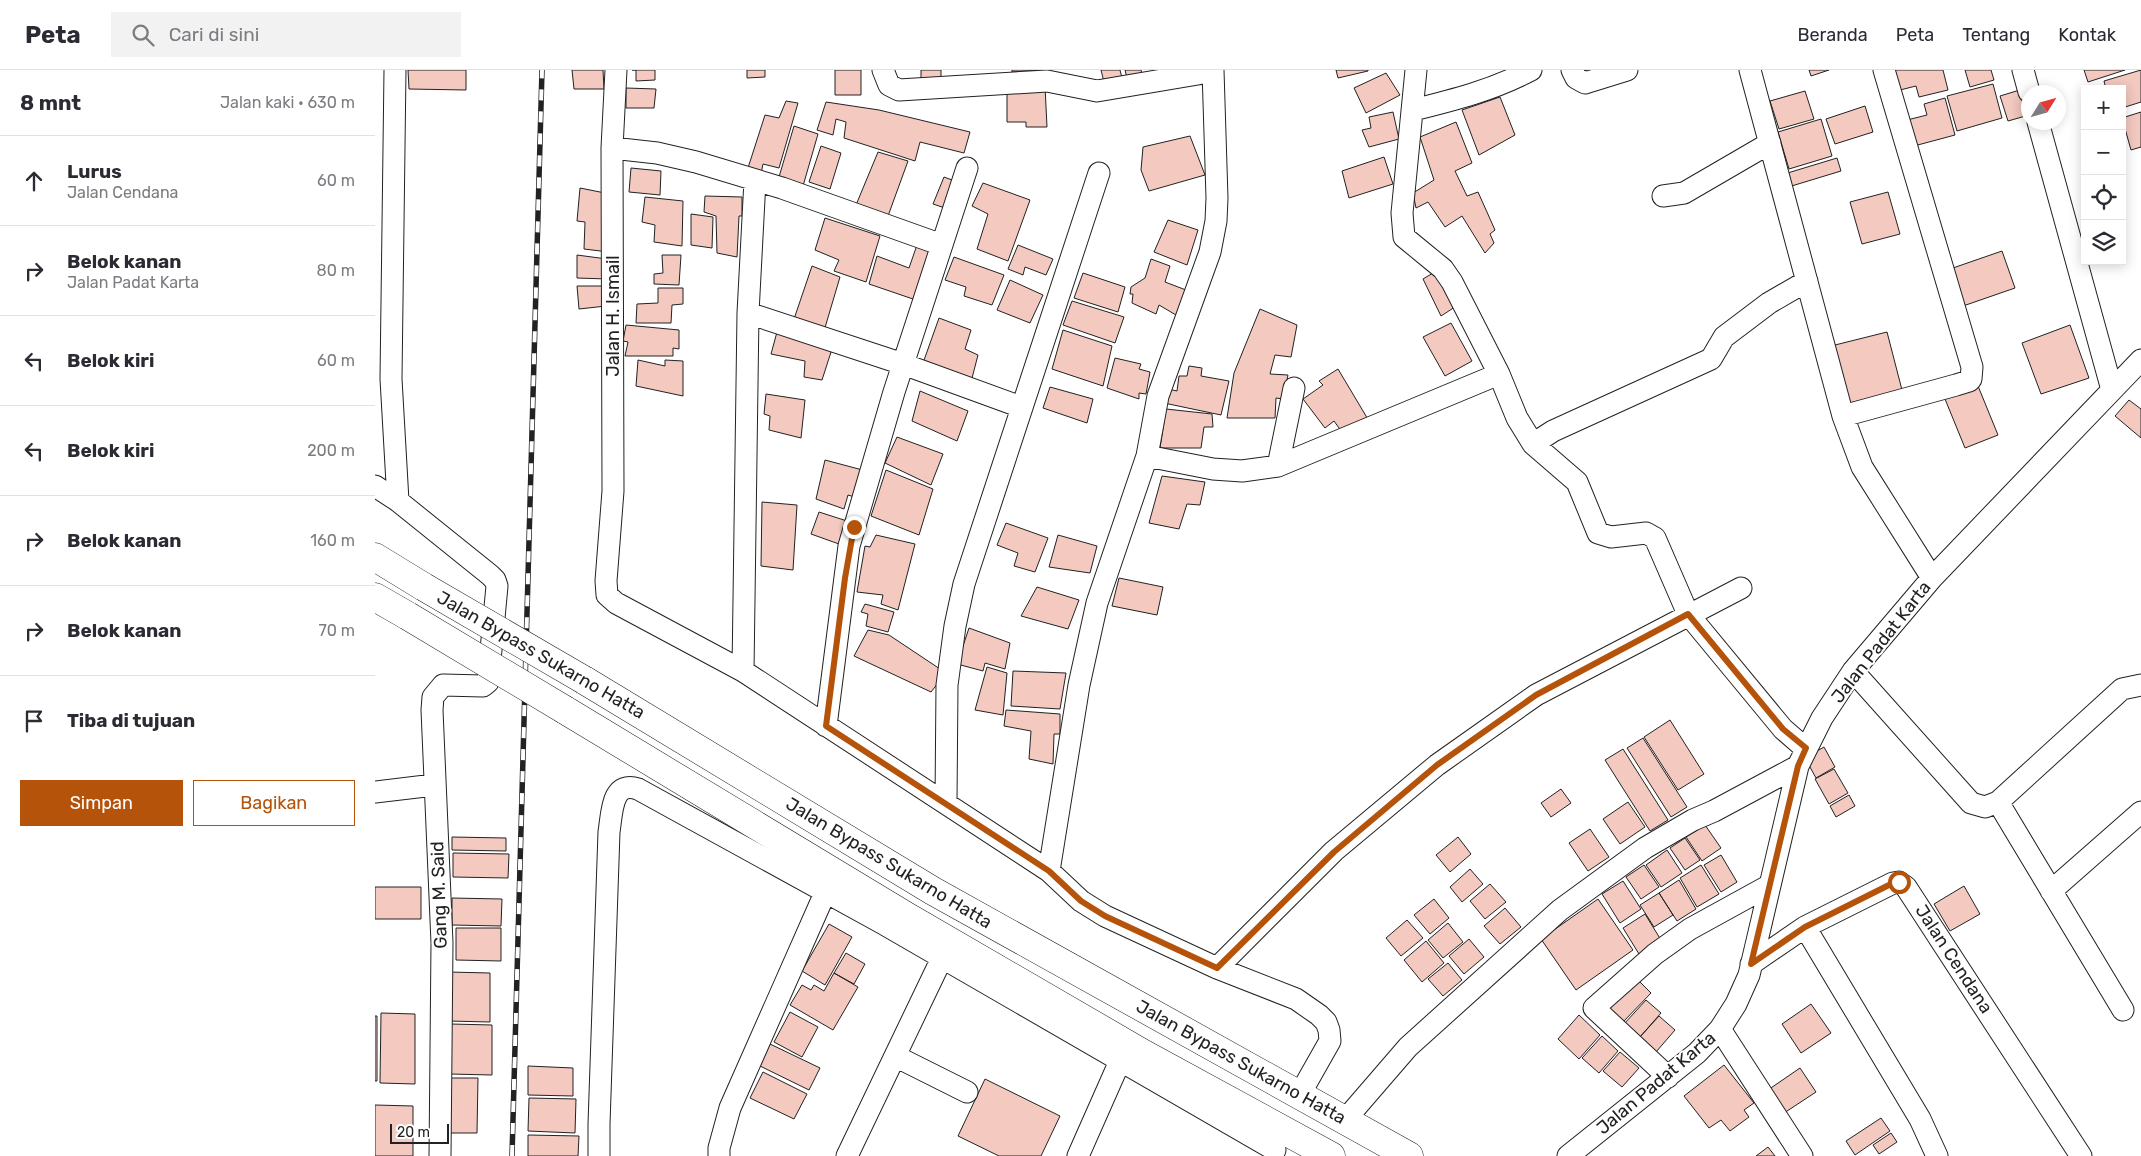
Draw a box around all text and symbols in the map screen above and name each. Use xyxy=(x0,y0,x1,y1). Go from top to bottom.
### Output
search box xyxy=(111,12,461,57)
text: Peta xyxy=(25,21,81,49)
icon: search xyxy=(129,21,157,49)
text: Cari di sini xyxy=(169,23,259,46)
text: Beranda xyxy=(1797,24,1868,46)
text: Peta xyxy=(1896,24,1934,46)
text: Tentang xyxy=(1962,24,2030,46)
text: Kontak xyxy=(2058,24,2116,46)
north arrow xyxy=(2021,85,2066,130)
map controls xyxy=(2081,85,2126,265)
button: + xyxy=(2081,85,2126,130)
text: 8 mnt xyxy=(20,90,81,115)
text: Jalan kaki · 630 m xyxy=(220,93,355,112)
button: − xyxy=(2081,130,2126,175)
text: Lurus xyxy=(67,160,122,183)
icon: ahead xyxy=(20,167,48,195)
text: 60 m xyxy=(317,171,355,190)
button: locate xyxy=(2081,175,2126,220)
text: Jalan Cendana xyxy=(67,183,178,202)
button: layers xyxy=(2081,220,2126,265)
text: Belok kanan xyxy=(67,250,182,273)
street label: Jalan H. Ismail xyxy=(602,255,624,377)
icon: right xyxy=(20,257,48,285)
text: 80 m xyxy=(317,261,355,280)
text: Jalan Padat Karta xyxy=(67,273,199,292)
icon: left xyxy=(20,347,48,375)
text: Belok kiri xyxy=(67,349,154,372)
text: 60 m xyxy=(317,351,355,370)
icon: left xyxy=(20,437,48,465)
text: Belok kiri xyxy=(67,439,154,462)
text: 200 m xyxy=(307,441,355,460)
route end xyxy=(843,516,866,539)
icon: right xyxy=(20,527,48,555)
text: Belok kanan xyxy=(67,529,182,552)
text: 160 m xyxy=(310,531,355,550)
street label: Jalan Padat Karta xyxy=(1827,577,1935,707)
street label: Jalan Bypass Sukarno Hatta xyxy=(433,586,649,724)
icon: right xyxy=(20,617,48,645)
text: Belok kanan xyxy=(67,619,182,642)
text: 70 m xyxy=(318,621,355,640)
icon: arrive xyxy=(20,707,48,735)
text: Tiba di tujuan xyxy=(67,709,195,732)
button: Simpan xyxy=(20,780,183,826)
button: Bagikan xyxy=(193,780,355,826)
street label: Jalan Bypass Sukarno Hatta xyxy=(782,793,996,933)
street label: Gang M. Said xyxy=(426,841,452,949)
route start xyxy=(1888,871,1911,894)
street label: Jalan Cendana xyxy=(1911,900,1997,1018)
street label: Jalan Bypass Sukarno Hatta xyxy=(1132,995,1350,1129)
street label: Jalan Padat Karta xyxy=(1592,1027,1720,1139)
scale bar xyxy=(390,1121,449,1144)
text: 20 m xyxy=(397,1124,430,1141)

